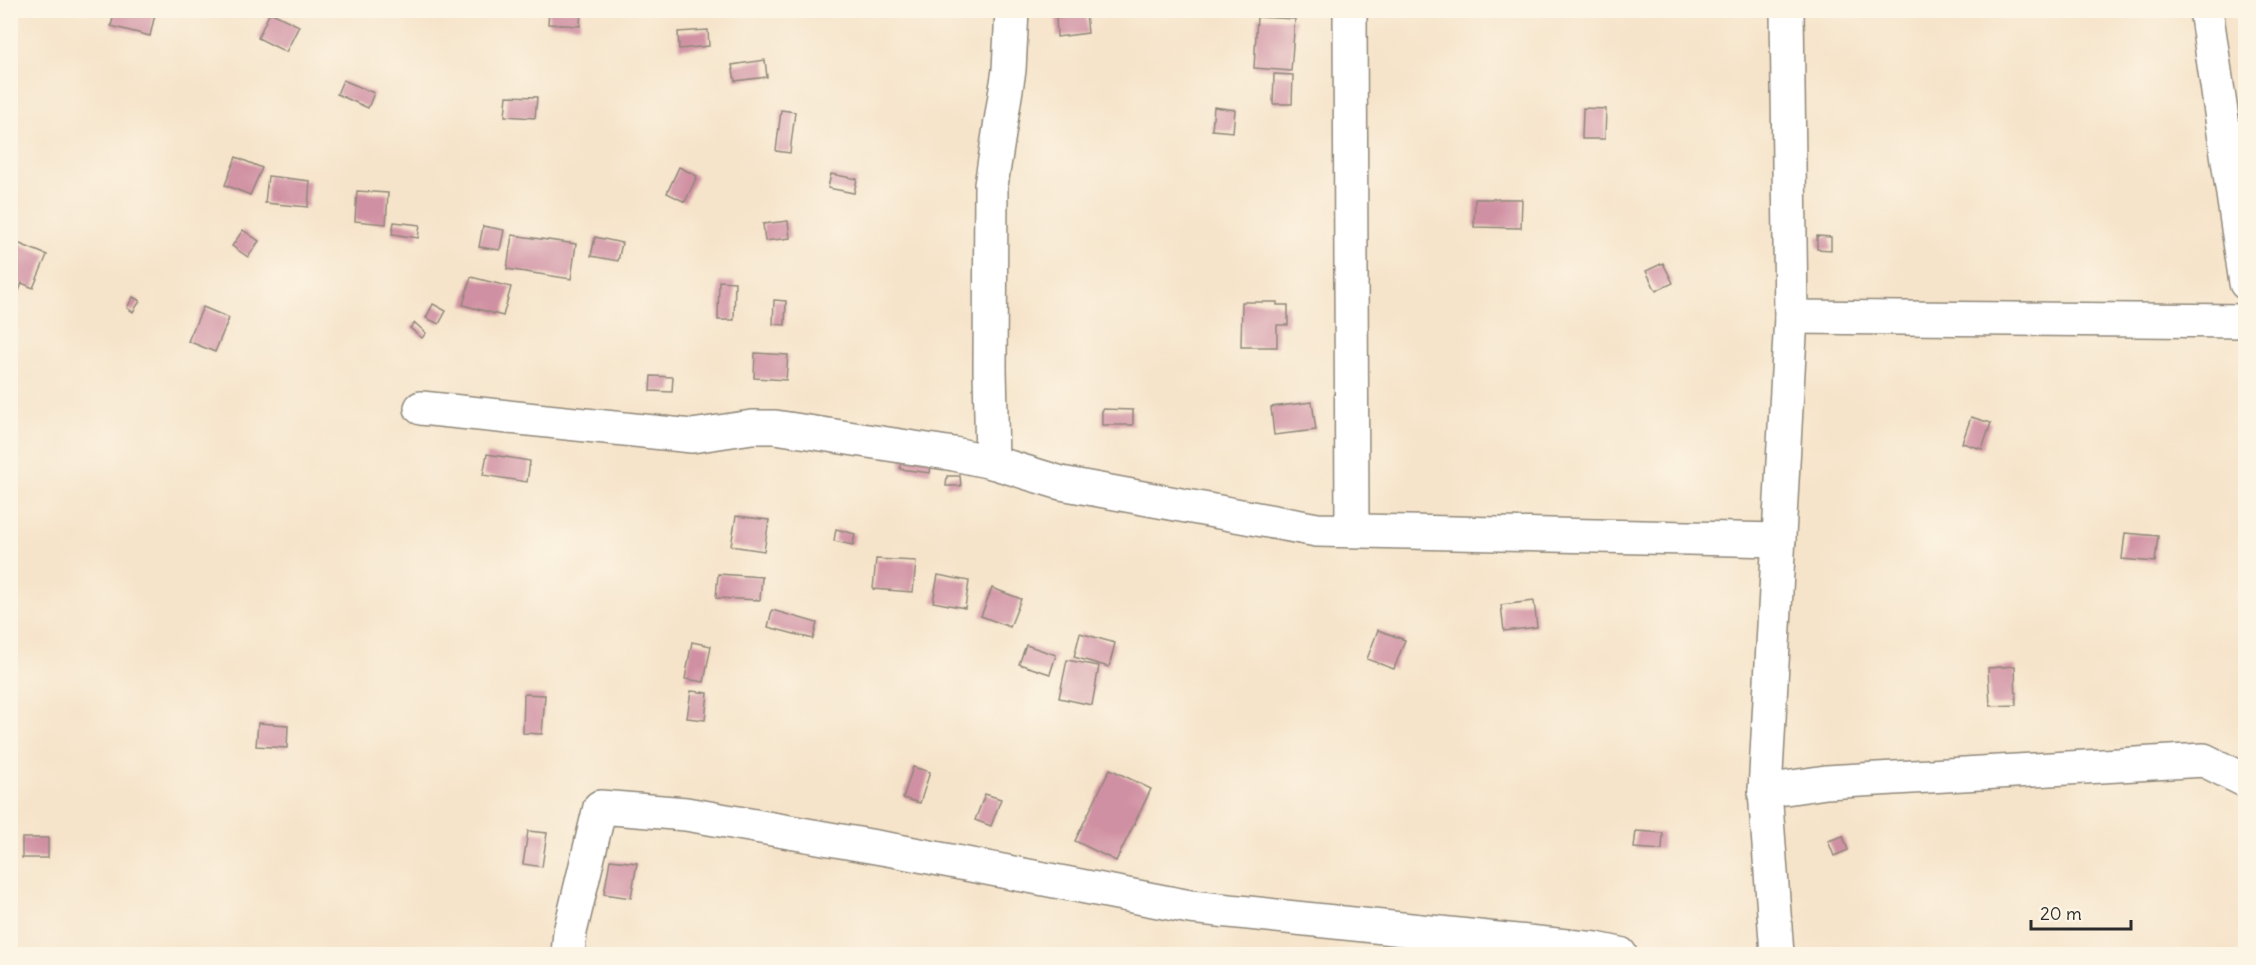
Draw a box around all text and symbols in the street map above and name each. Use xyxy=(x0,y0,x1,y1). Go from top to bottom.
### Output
scale bar xyxy=(2031,893,2132,931)
text: 20 m xyxy=(2040,902,2082,925)

